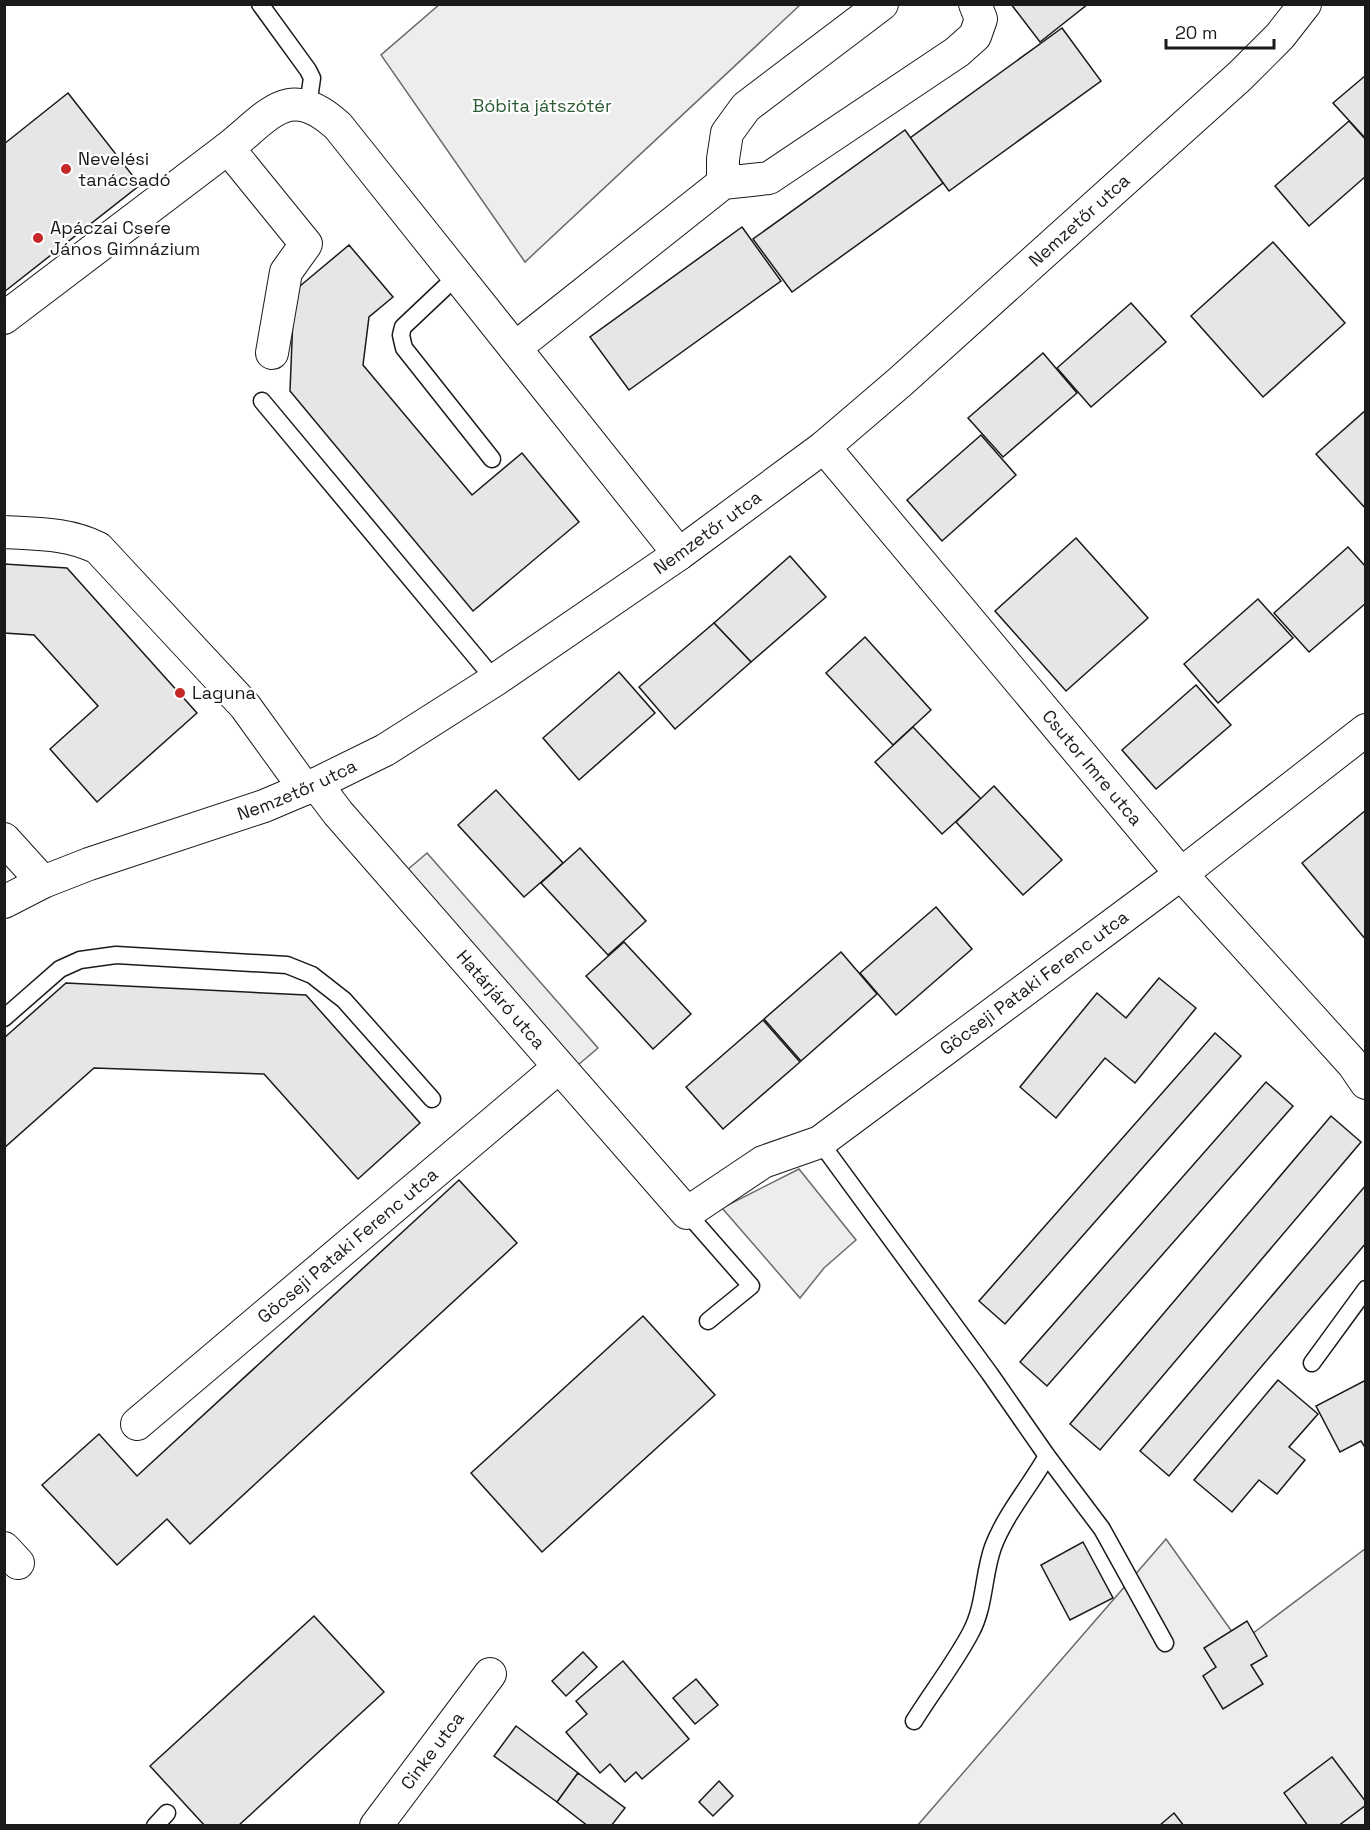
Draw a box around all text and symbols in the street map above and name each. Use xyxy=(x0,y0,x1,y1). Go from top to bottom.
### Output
scale bar xyxy=(1166,12,1274,50)
text: 20 m xyxy=(1175,21,1218,44)
park label: Bóbita játszótér xyxy=(472,94,612,117)
place label: Nevelési tanácsadó xyxy=(78,147,171,191)
marker: Nevelési tanácsadó xyxy=(59,162,73,176)
street label: Nemzetőr utca xyxy=(1024,169,1134,272)
place label: Apáczai Csere János Gimnázium xyxy=(50,216,200,260)
marker: Apáczai Csere János Gimnázium xyxy=(31,231,45,245)
street label: Nemzetőr utca xyxy=(649,485,766,579)
place label: Laguna xyxy=(192,681,256,704)
marker: Laguna xyxy=(173,686,187,700)
street label: Csutor Imre utca xyxy=(1037,705,1148,830)
street label: Nemzetőr utca xyxy=(234,754,360,825)
street label: Göcseji Pataki Ferenc utca xyxy=(935,905,1133,1060)
street label: Határjáró utca xyxy=(452,945,551,1054)
street label: Göcseji Pataki Ferenc utca xyxy=(252,1163,442,1328)
street label: Cinke utca xyxy=(395,1707,469,1794)

